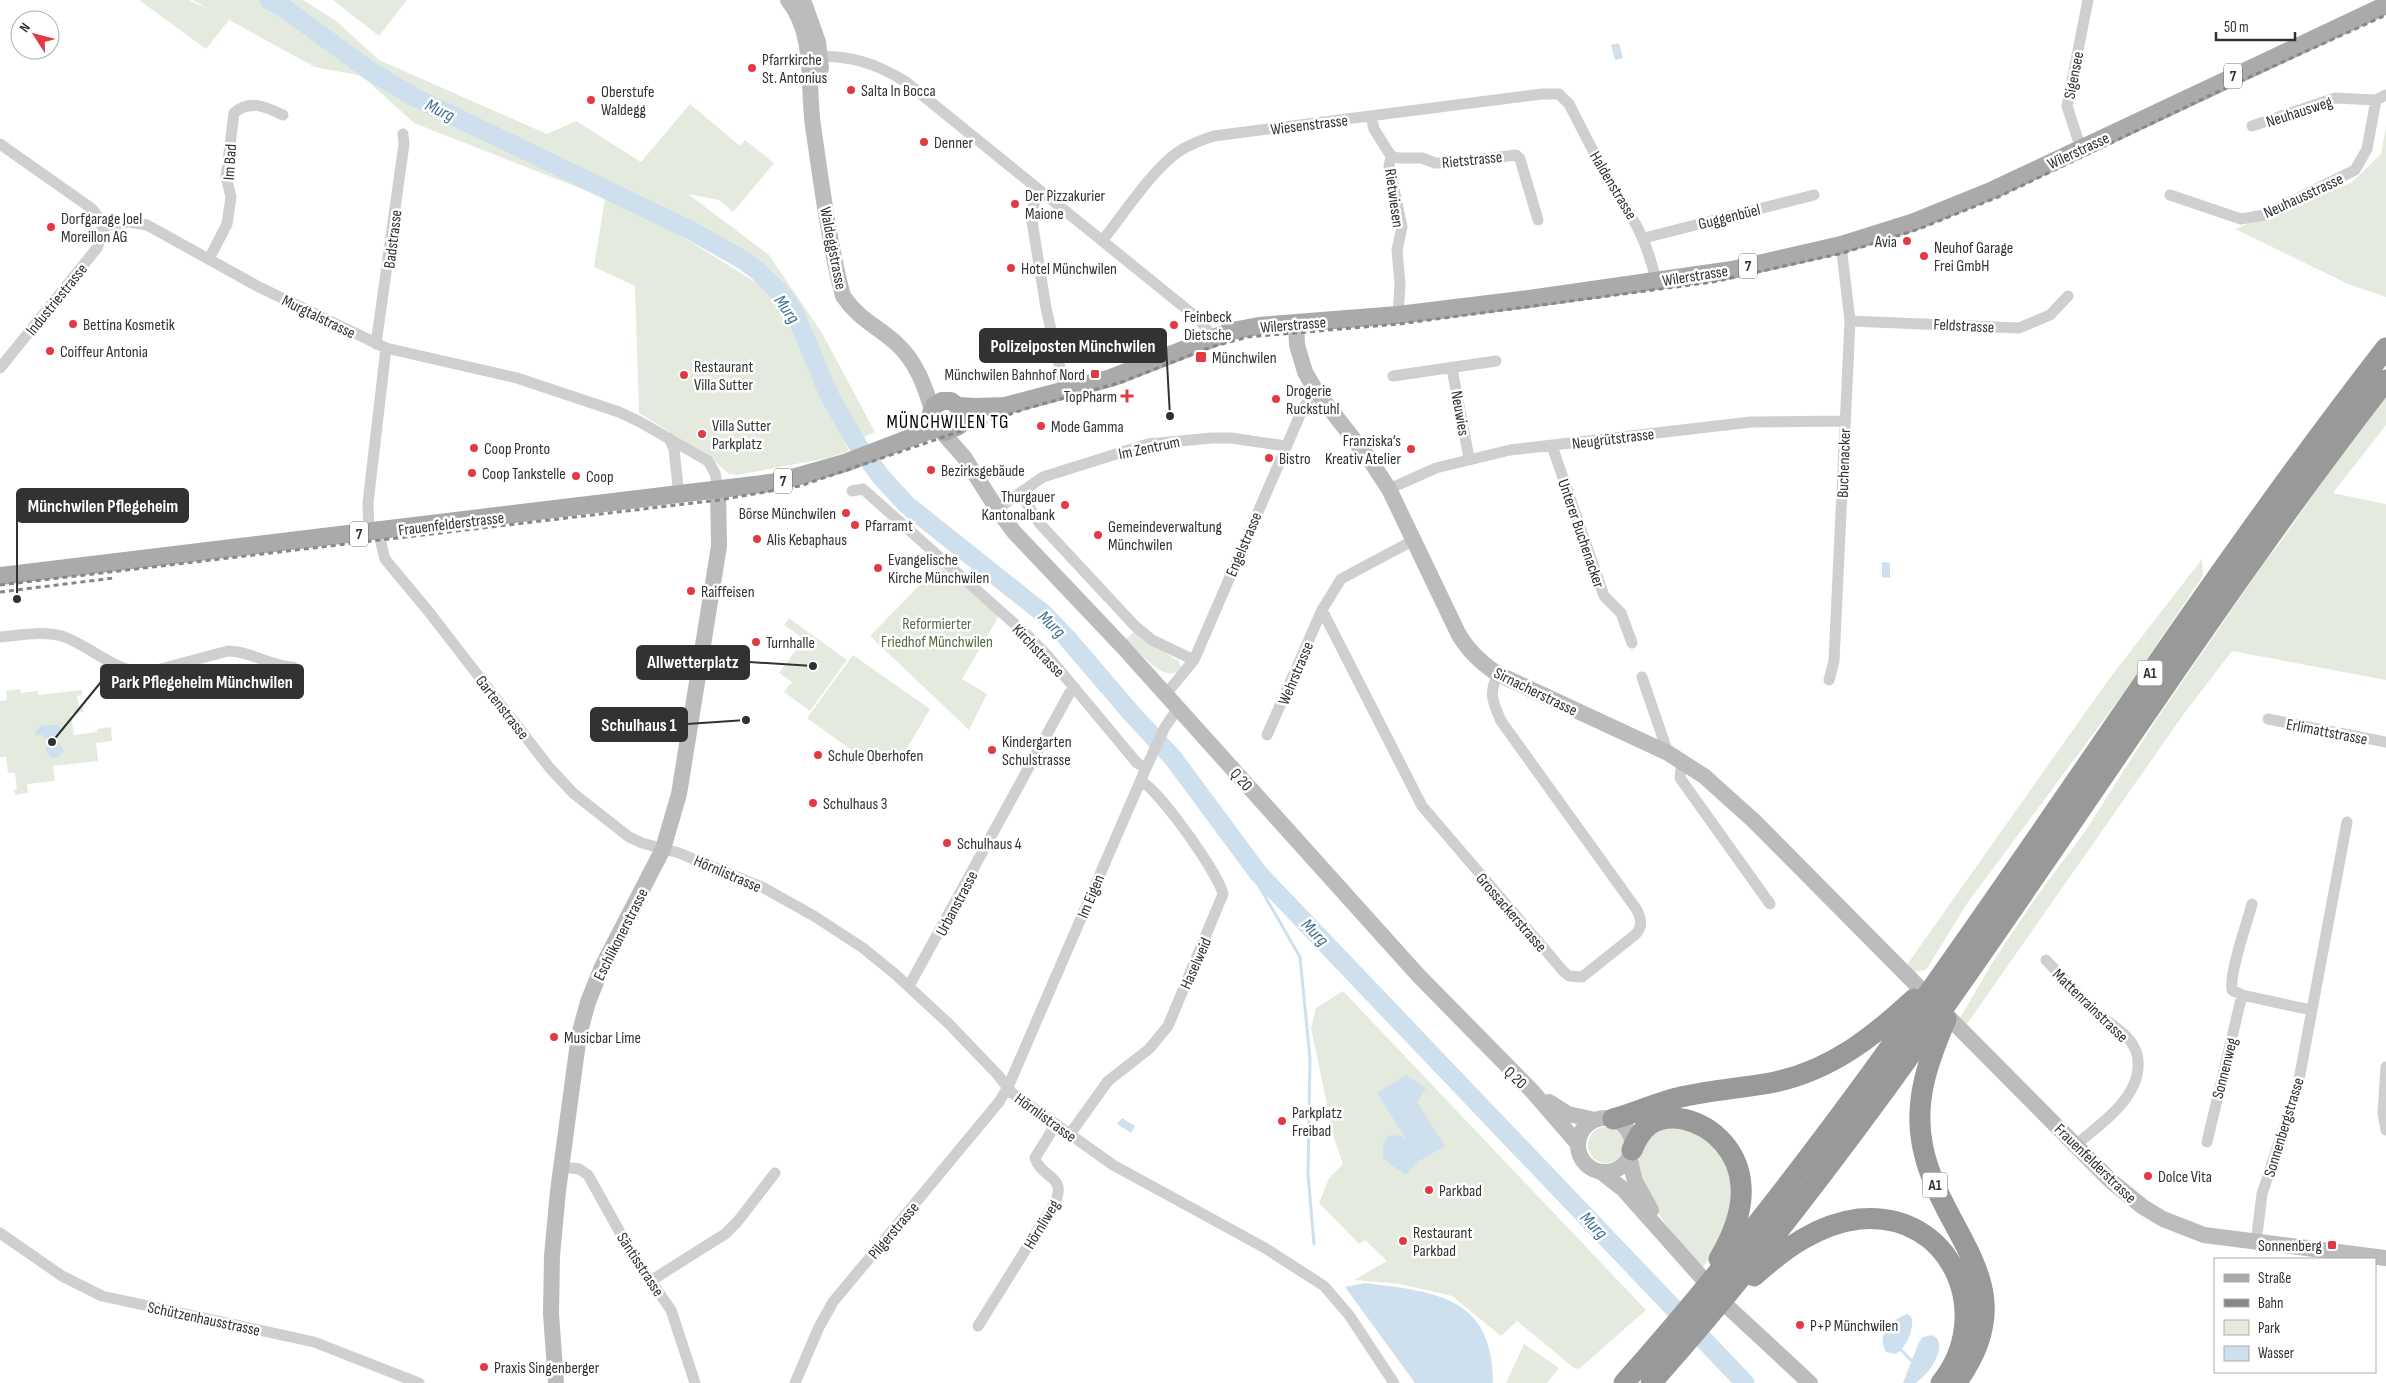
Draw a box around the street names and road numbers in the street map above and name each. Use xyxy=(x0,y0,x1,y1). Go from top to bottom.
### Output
street label: Sigensee xyxy=(2061,50,2088,101)
road number: 7 xyxy=(2224,64,2242,88)
street label: Neuhausweg xyxy=(2264,93,2335,132)
street label: Wiesenstrasse xyxy=(1269,111,1349,140)
street label: Wilerstrasse xyxy=(2045,129,2113,174)
street label: Im Bad xyxy=(220,143,241,181)
street label: Rietstrasse xyxy=(1441,148,1503,173)
street label: Haldenstrasse xyxy=(1585,148,1640,223)
street label: Rietwiesen xyxy=(1380,168,1407,229)
street label: Neuhausstrasse xyxy=(2261,170,2346,223)
street label: Guggenbüel xyxy=(1696,201,1762,234)
street label: Waldeggstrasse xyxy=(815,205,850,291)
street label: Badstrasse xyxy=(380,209,407,270)
road number: 7 xyxy=(1739,254,1757,278)
street label: Industriestrasse xyxy=(22,260,92,340)
street label: Wilerstrasse xyxy=(1661,262,1729,291)
street label: Murgtalstrasse xyxy=(278,291,358,343)
street label: Wilerstrasse xyxy=(1259,313,1327,338)
street label: Feldstrasse xyxy=(1933,315,1995,338)
street label: Neuwies xyxy=(1446,389,1473,438)
street label: Neugrütstrasse xyxy=(1571,425,1655,454)
street label: Buchenacker xyxy=(1834,427,1855,498)
street label: Im Zentrum xyxy=(1117,433,1182,464)
road number: 7 xyxy=(774,468,792,494)
street label: Unterer Buchenacker xyxy=(1553,477,1608,591)
street label: Frauenfelderstrasse xyxy=(397,509,505,540)
street label: Engelstrasse xyxy=(1222,510,1266,580)
road number: 7 xyxy=(350,522,368,546)
street label: Kirchstrasse xyxy=(1008,620,1068,682)
street label: Wehrstrasse xyxy=(1275,639,1318,708)
road number: A1 xyxy=(2138,660,2162,686)
street label: Sirnacherstrasse xyxy=(1491,664,1580,721)
street label: Gartenstrasse xyxy=(471,672,533,744)
street label: Erlimattstrasse xyxy=(2284,715,2369,750)
street label: Q 20 xyxy=(1226,765,1256,795)
street label: Hörnlistrasse xyxy=(691,852,764,897)
street label: Urbanstrasse xyxy=(932,868,982,940)
street label: Grossackerstrasse xyxy=(1471,870,1550,956)
street label: Im Eigen xyxy=(1074,872,1109,921)
street label: Eschlikonerstrasse xyxy=(590,885,653,984)
street label: Haselweid xyxy=(1177,935,1216,992)
street label: Mattenrainstrasse xyxy=(2048,965,2132,1047)
street label: Sonnenweg xyxy=(2209,1036,2242,1101)
street label: Q 20 xyxy=(1500,1063,1530,1093)
street label: Sonnenbergstrasse xyxy=(2260,1075,2309,1179)
street label: Hörnlistrasse xyxy=(1011,1090,1080,1147)
street label: Frauenfelderstrasse xyxy=(2050,1120,2140,1208)
road number: A1 xyxy=(1922,1172,1948,1198)
street label: Hörnliweg xyxy=(1020,1197,1064,1253)
street label: Pilgerstrasse xyxy=(865,1199,924,1263)
street label: Säntisstrasse xyxy=(612,1229,667,1300)
street label: Schützenhausstrasse xyxy=(146,1298,262,1341)

